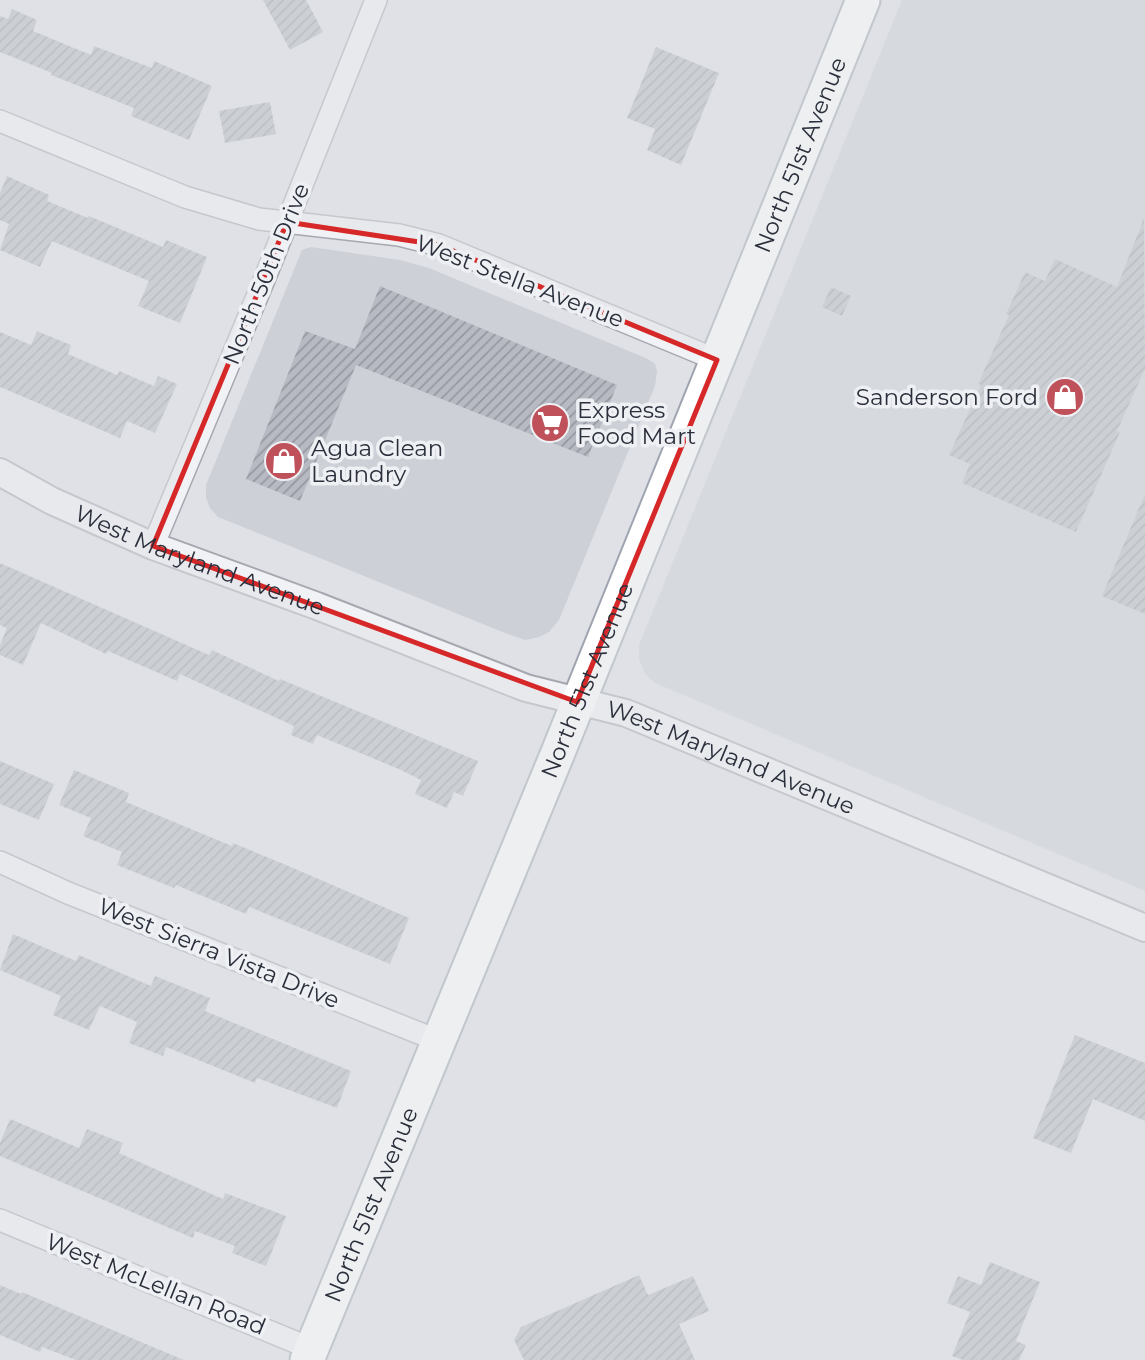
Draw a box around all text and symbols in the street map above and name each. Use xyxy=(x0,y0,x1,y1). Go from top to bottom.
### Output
street label: North 51st Avenue xyxy=(748,53,852,257)
street label: North 50th Drive xyxy=(217,179,315,369)
street label: West Stella Avenue xyxy=(412,228,628,334)
shop icon: Sanderson Ford xyxy=(1044,376,1086,418)
place label: Sanderson Ford xyxy=(856,383,1038,411)
place label: Express Food Mart xyxy=(577,396,696,450)
supermarket icon: Express Food Mart xyxy=(529,402,571,444)
place label: Agua Clean Laundry xyxy=(311,434,443,488)
shop icon: Agua Clean Laundry xyxy=(263,440,305,482)
street label: West Maryland Avenue xyxy=(71,499,329,622)
street label: North 51st Avenue xyxy=(535,579,639,782)
street label: West Maryland Avenue xyxy=(604,695,859,820)
street label: West Sierra Vista Drive xyxy=(94,892,344,1014)
street label: North 51st Avenue xyxy=(318,1103,424,1306)
street label: West McLellan Road xyxy=(42,1227,270,1341)

